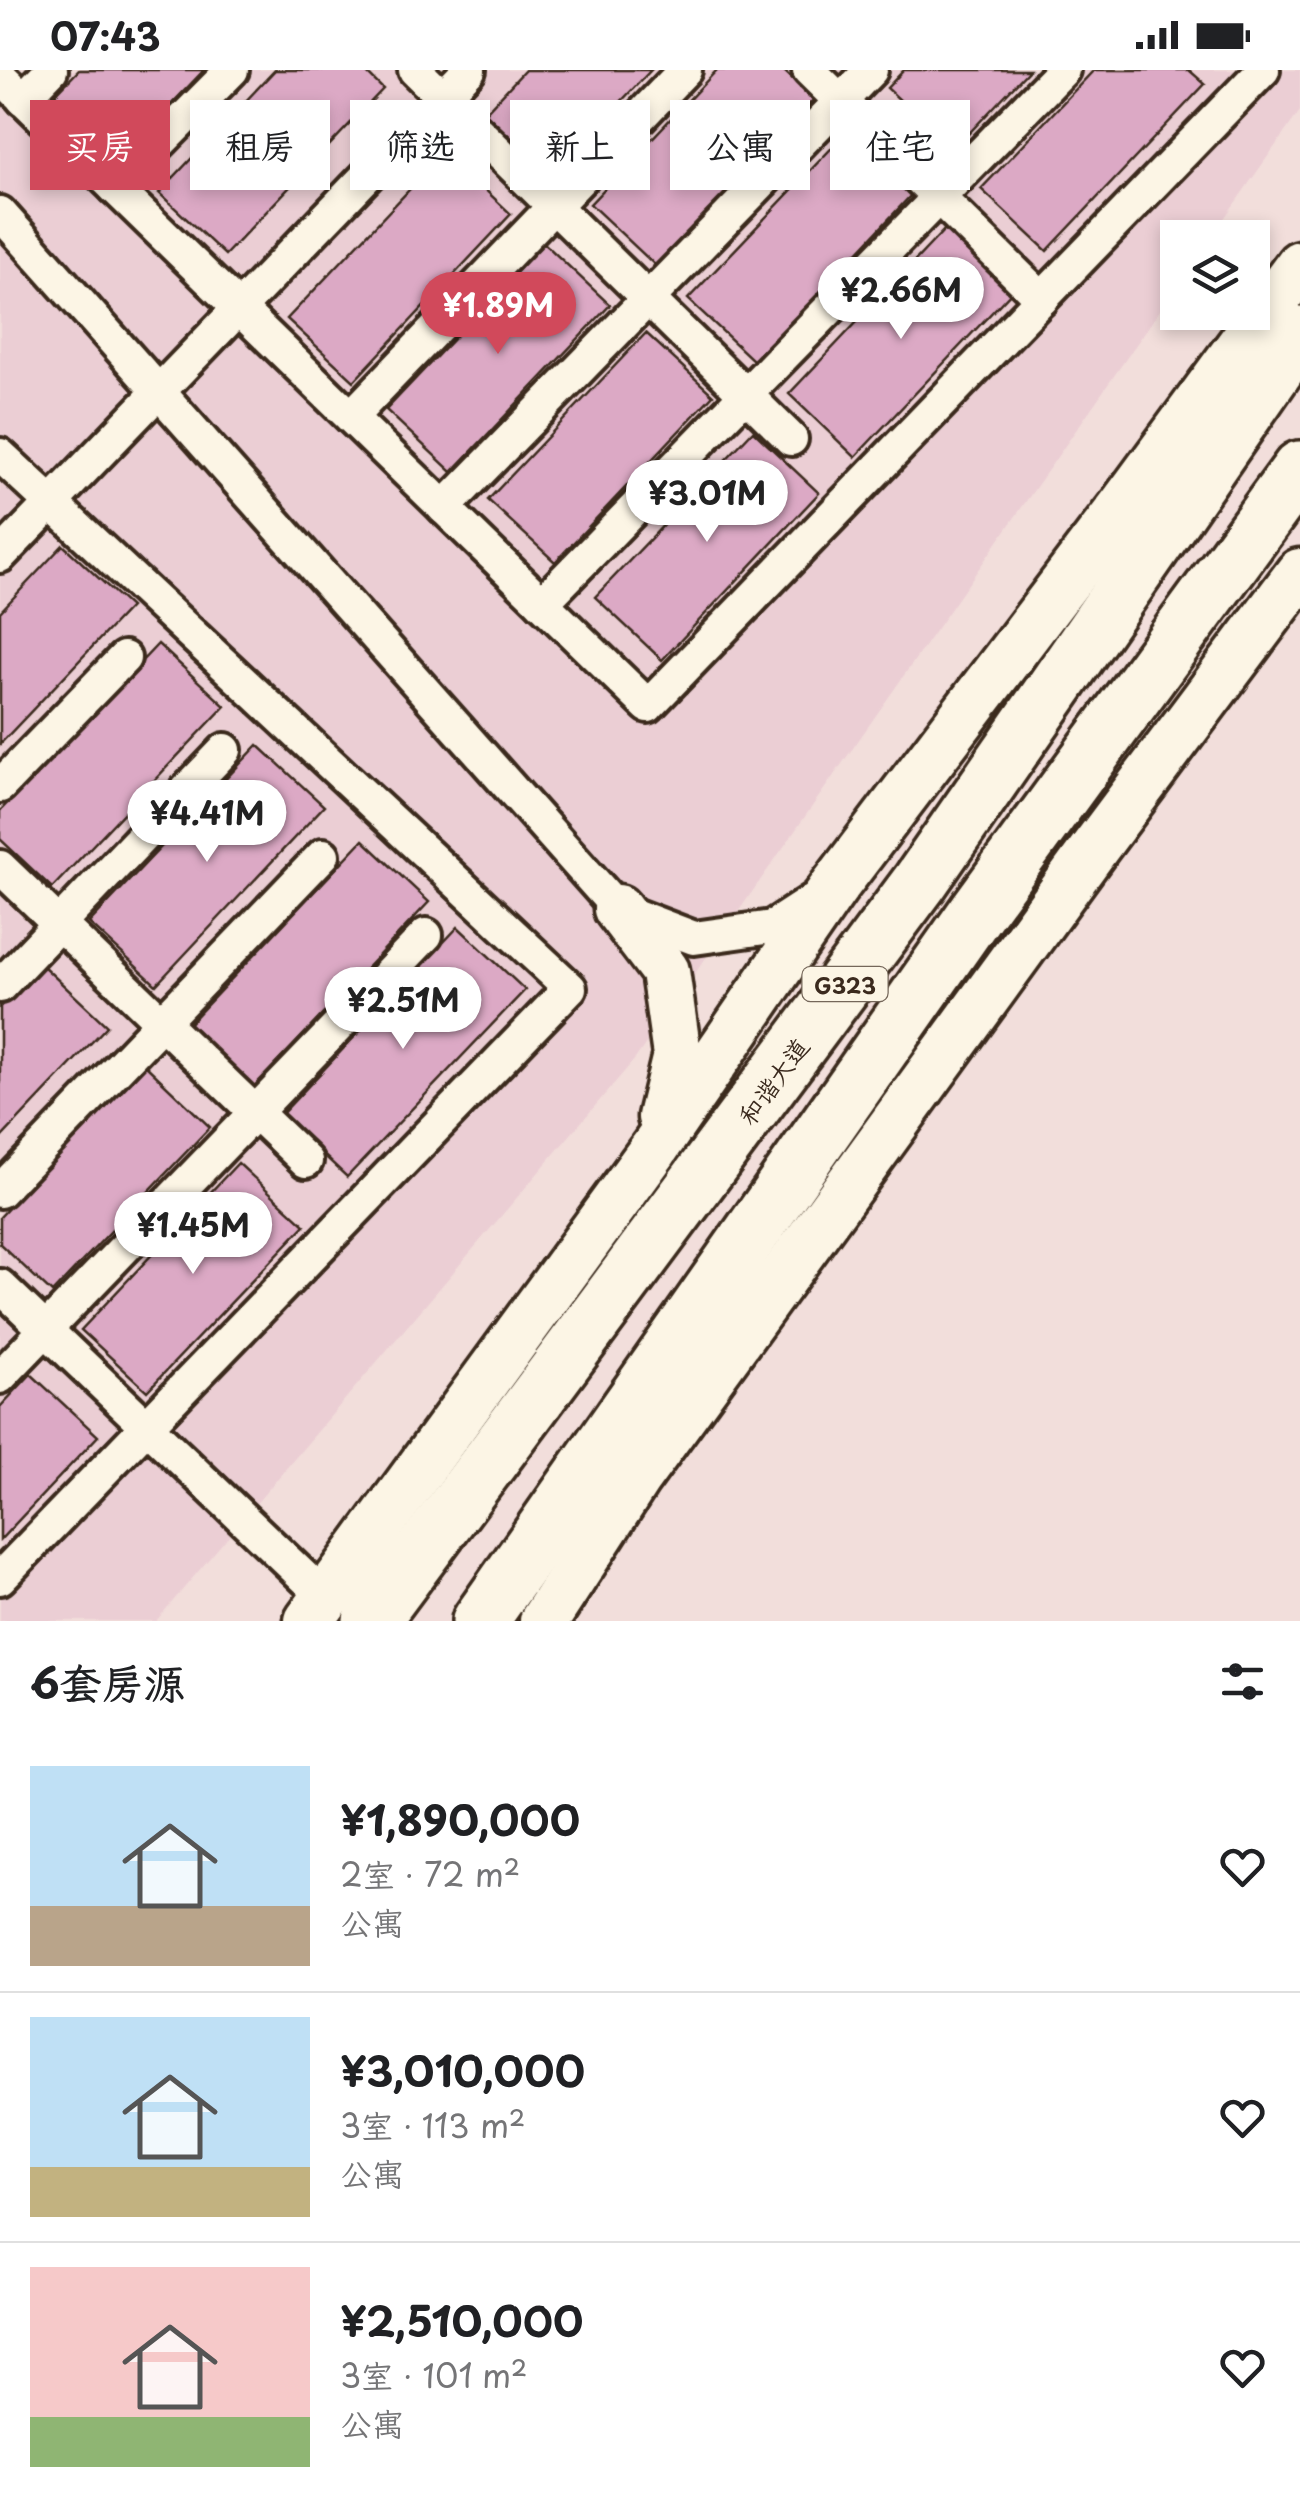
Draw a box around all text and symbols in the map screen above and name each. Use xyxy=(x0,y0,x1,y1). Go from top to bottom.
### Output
text: 07:43 xyxy=(50,7,161,64)
chip: 买房 xyxy=(30,100,170,190)
chip: 租房 xyxy=(190,100,330,190)
chip: 筛选 xyxy=(350,100,490,190)
chip: 新上 xyxy=(510,100,650,190)
chip: 公寓 xyxy=(670,100,810,190)
chip: 住宅 xyxy=(830,100,970,190)
map controls xyxy=(1160,220,1270,330)
button: layers xyxy=(1160,220,1270,330)
pin: ¥2.66M xyxy=(820,257,982,342)
text: ¥2.66M xyxy=(840,265,962,313)
pin: ¥1.89M xyxy=(417,272,579,357)
text: ¥1.89M xyxy=(442,280,554,328)
pin: ¥3.01M xyxy=(626,460,788,545)
text: ¥3.01M xyxy=(648,468,766,516)
pin: ¥4.41M xyxy=(126,780,288,865)
text: ¥4.41M xyxy=(149,788,265,836)
pin: ¥2.51M xyxy=(322,967,484,1052)
road number: G323 xyxy=(802,967,888,1001)
text: ¥2.51M xyxy=(346,975,460,1023)
street label: 和谐大道 xyxy=(728,1029,818,1133)
pin: ¥1.45M xyxy=(112,1192,274,1277)
text: ¥1.45M xyxy=(136,1200,250,1248)
text: 6套房源 xyxy=(30,1650,186,1713)
icon: filters xyxy=(1215,1654,1270,1709)
text: ¥1,890,000 xyxy=(340,1787,580,1850)
icon: home xyxy=(110,1806,230,1926)
icon: heart xyxy=(1215,1839,1270,1894)
text: 2室 · 72 m² xyxy=(340,1850,520,1898)
text: 公寓 xyxy=(340,1898,404,1946)
text: ¥3,010,000 xyxy=(340,2038,585,2101)
icon: home xyxy=(110,2057,230,2177)
icon: heart xyxy=(1215,2090,1270,2145)
text: 3室 · 113 m² xyxy=(340,2101,525,2149)
text: 公寓 xyxy=(340,2149,404,2197)
text: ¥2,510,000 xyxy=(340,2288,584,2351)
icon: home xyxy=(110,2307,230,2427)
icon: heart xyxy=(1215,2340,1270,2395)
text: 3室 · 101 m² xyxy=(340,2351,527,2399)
text: 公寓 xyxy=(340,2399,404,2447)

